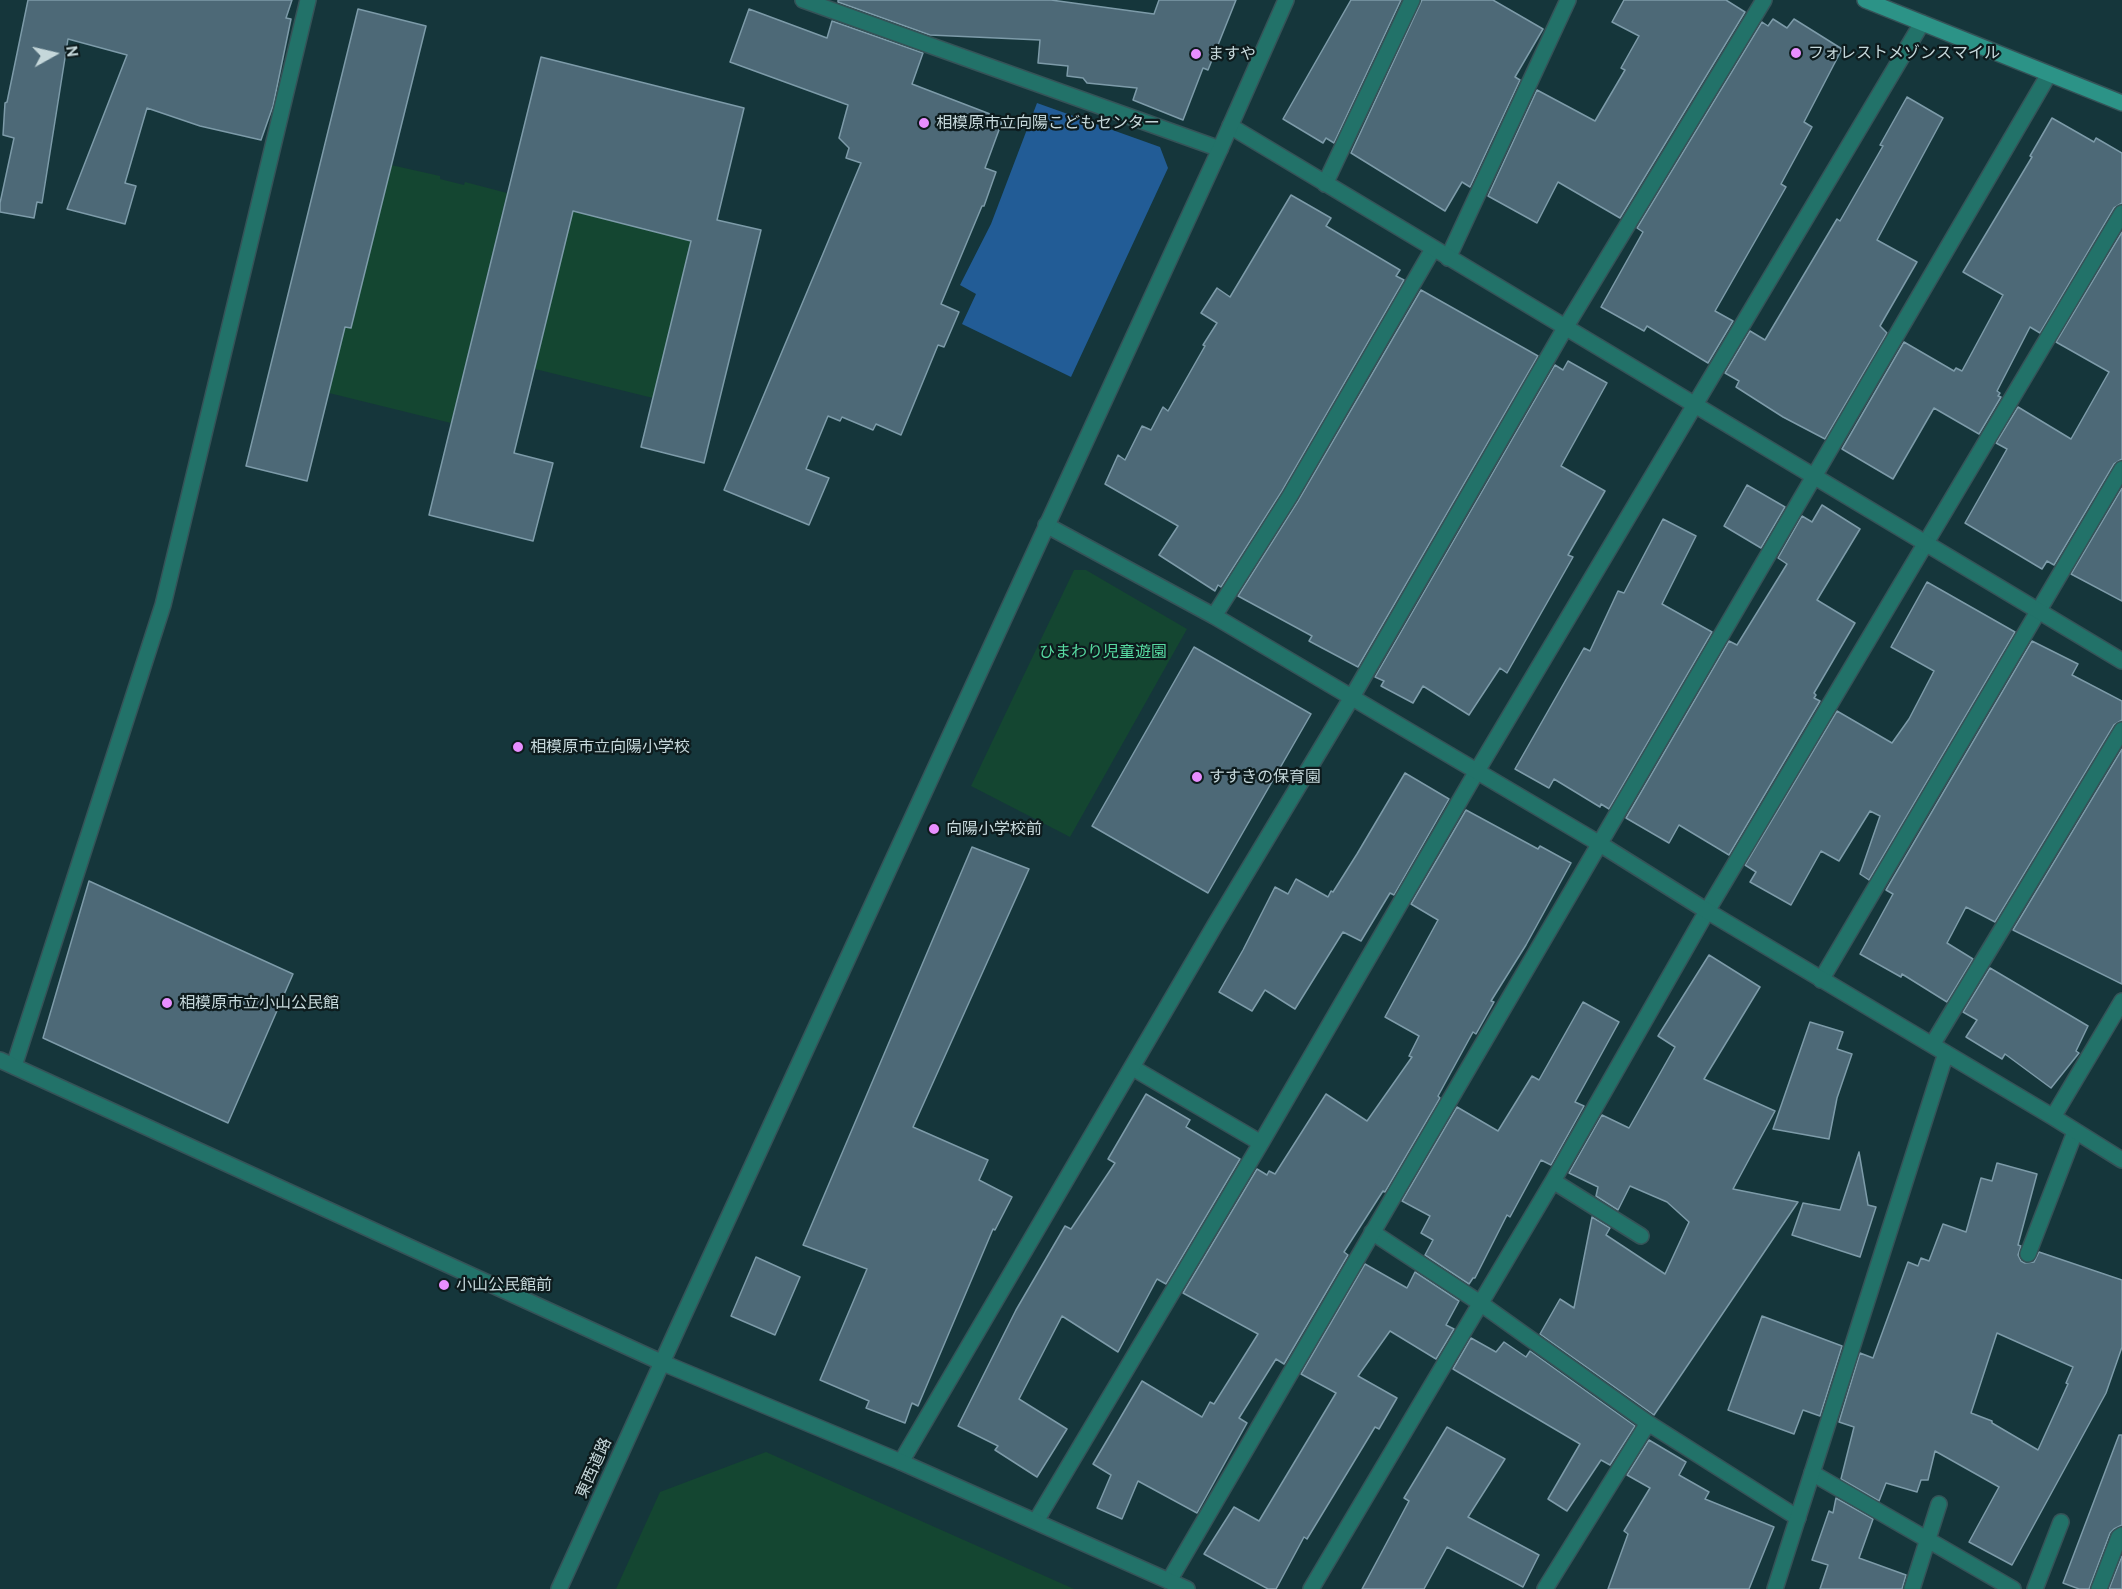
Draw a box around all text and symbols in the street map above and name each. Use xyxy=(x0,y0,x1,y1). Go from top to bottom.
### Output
north arrow xyxy=(24,24,84,84)
place label: フォレストメゾンスマイル xyxy=(1808,43,2000,63)
place label: ますや xyxy=(1208,44,1256,64)
text: N xyxy=(62,45,83,58)
marker: フォレストメゾンスマイル xyxy=(1789,46,1803,60)
marker: ますや xyxy=(1189,47,1203,61)
place label: 相模原市立向陽こどもセンター xyxy=(936,113,1160,133)
marker: 相模原市立向陽こどもセンター xyxy=(917,116,931,130)
park label: ひまわり児童遊園 xyxy=(1039,642,1167,662)
place label: 相模原市立向陽小学校 xyxy=(530,737,690,757)
marker: 相模原市立向陽小学校 xyxy=(511,740,525,754)
place label: すすきの保育園 xyxy=(1209,767,1321,787)
marker: すすきの保育園 xyxy=(1190,770,1204,784)
place label: 向陽小学校前 xyxy=(946,819,1042,839)
marker: 向陽小学校前 xyxy=(927,822,941,836)
place label: 相模原市立小山公民館 xyxy=(179,993,339,1013)
marker: 相模原市立小山公民館 xyxy=(160,996,174,1010)
place label: 小山公民館前 xyxy=(456,1275,552,1295)
marker: 小山公民館前 xyxy=(437,1278,451,1292)
street label: 東西道路 xyxy=(572,1435,616,1501)

